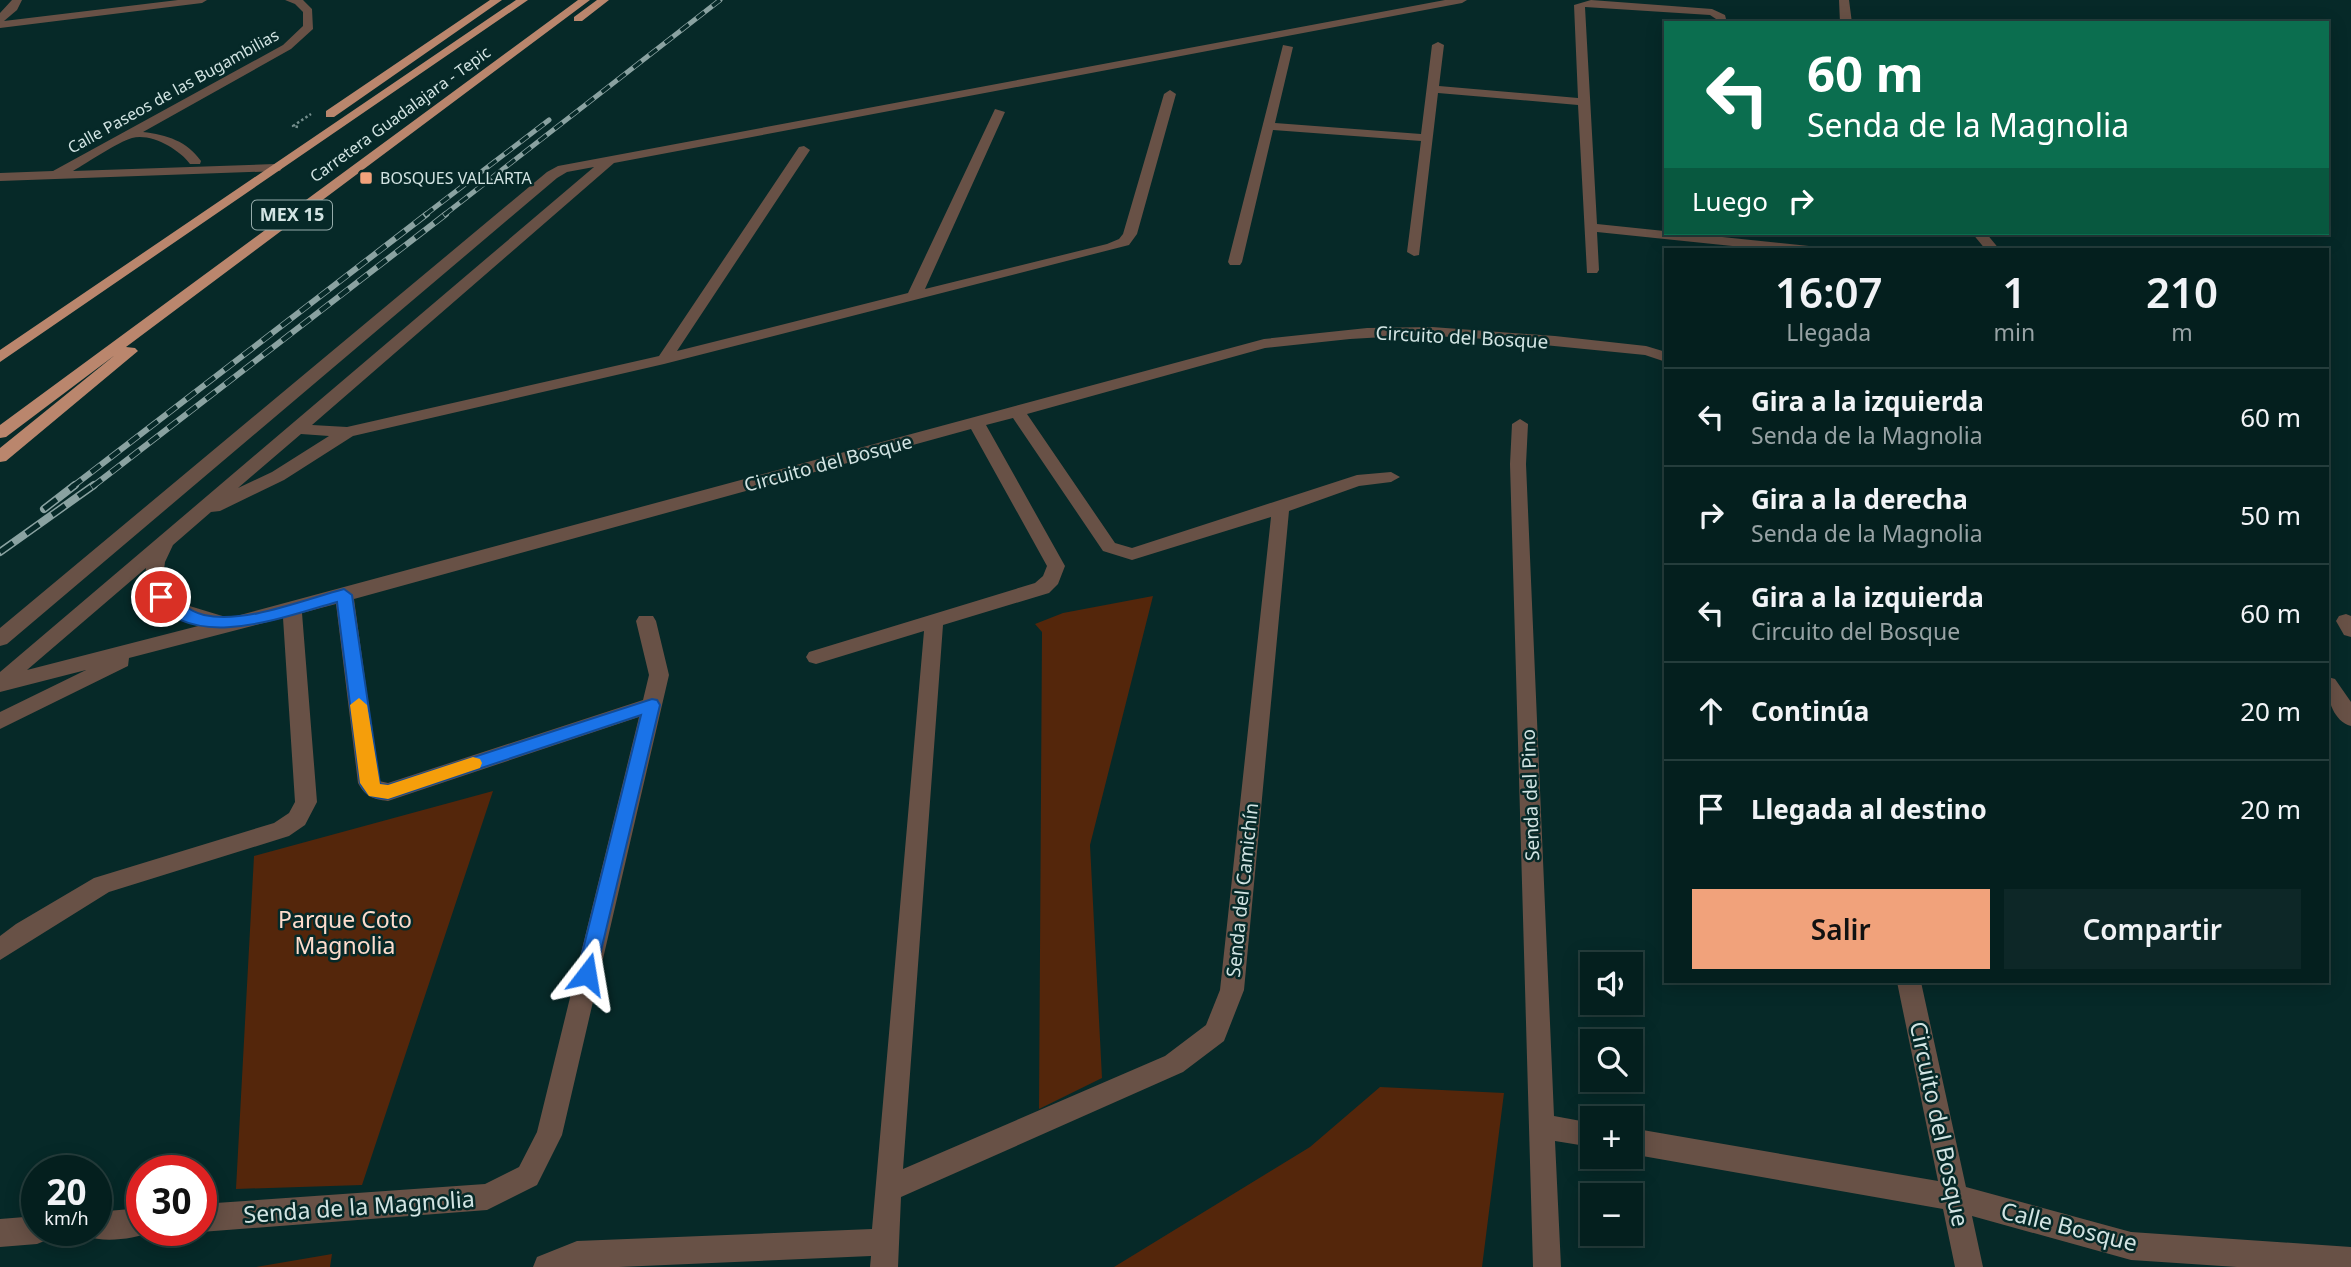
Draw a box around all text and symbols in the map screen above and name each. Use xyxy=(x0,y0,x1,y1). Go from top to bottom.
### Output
street label: Calle Paseos de las Bugambilias xyxy=(63,24,283,158)
text: 60 m xyxy=(1807,40,1924,106)
street label: Carretera Guadalajara - Tepic xyxy=(305,41,495,187)
icon: left xyxy=(1692,49,1783,140)
text: Senda de la Magnolia xyxy=(1807,103,2129,146)
place label: BOSQUES VALLARTA xyxy=(380,167,533,189)
marker: BOSQUES VALLARTA xyxy=(358,170,374,186)
icon: right xyxy=(1782,182,1820,220)
text: Luego xyxy=(1692,183,1768,219)
road number: MEX 15 xyxy=(252,200,332,230)
text: 16:07 xyxy=(1775,263,1883,320)
text: 1 xyxy=(2002,263,2026,320)
text: 210 xyxy=(2146,263,2218,320)
text: Llegada xyxy=(1786,316,1871,348)
text: min xyxy=(1993,316,2035,348)
text: m xyxy=(2171,316,2193,348)
street label: Circuito del Bosque xyxy=(1375,319,1549,355)
text: Gira a la izquierda xyxy=(1751,383,1984,419)
icon: left xyxy=(1692,398,1730,436)
text: 60 m xyxy=(2240,399,2301,435)
text: Senda de la Magnolia xyxy=(1751,419,1983,451)
street label: Circuito del Bosque xyxy=(741,428,915,498)
text: Gira a la derecha xyxy=(1751,481,1968,517)
icon: right xyxy=(1692,496,1730,534)
text: 50 m xyxy=(2240,497,2301,533)
text: Senda de la Magnolia xyxy=(1751,517,1983,549)
pin xyxy=(131,567,191,627)
icon: arrive xyxy=(142,578,180,616)
text: Gira a la izquierda xyxy=(1751,579,1984,615)
icon: left xyxy=(1692,594,1730,632)
text: 60 m xyxy=(2240,595,2301,631)
text: Circuito del Bosque xyxy=(1751,615,1960,647)
icon: ahead xyxy=(1692,692,1730,730)
text: Continúa xyxy=(1751,693,1869,729)
text: 20 m xyxy=(2240,693,2301,729)
street label: Senda del Pino xyxy=(1515,729,1545,861)
icon: arrive xyxy=(1692,790,1730,828)
text: Llegada al destino xyxy=(1751,791,1987,827)
text: 20 m xyxy=(2240,791,2301,827)
street label: Senda del Camichín xyxy=(1220,801,1264,979)
button: Salir xyxy=(1692,889,1990,969)
button: Compartir xyxy=(2004,889,2301,969)
park label: Parque Coto Magnolia xyxy=(278,903,412,961)
position arrow xyxy=(550,937,624,1011)
map controls xyxy=(1580,952,1643,1246)
button: sound xyxy=(1580,952,1643,1015)
street label: Circuito del Bosque xyxy=(1903,1018,1977,1229)
button: search xyxy=(1580,1029,1643,1092)
button: + xyxy=(1580,1106,1643,1169)
speed limit sign: 30 xyxy=(126,1155,217,1246)
text: 20 xyxy=(46,1168,87,1215)
street label: Senda de la Magnolia xyxy=(242,1182,476,1230)
button: − xyxy=(1580,1183,1643,1246)
street label: Calle Bosque xyxy=(1998,1194,2141,1258)
text: km/h xyxy=(44,1206,89,1230)

